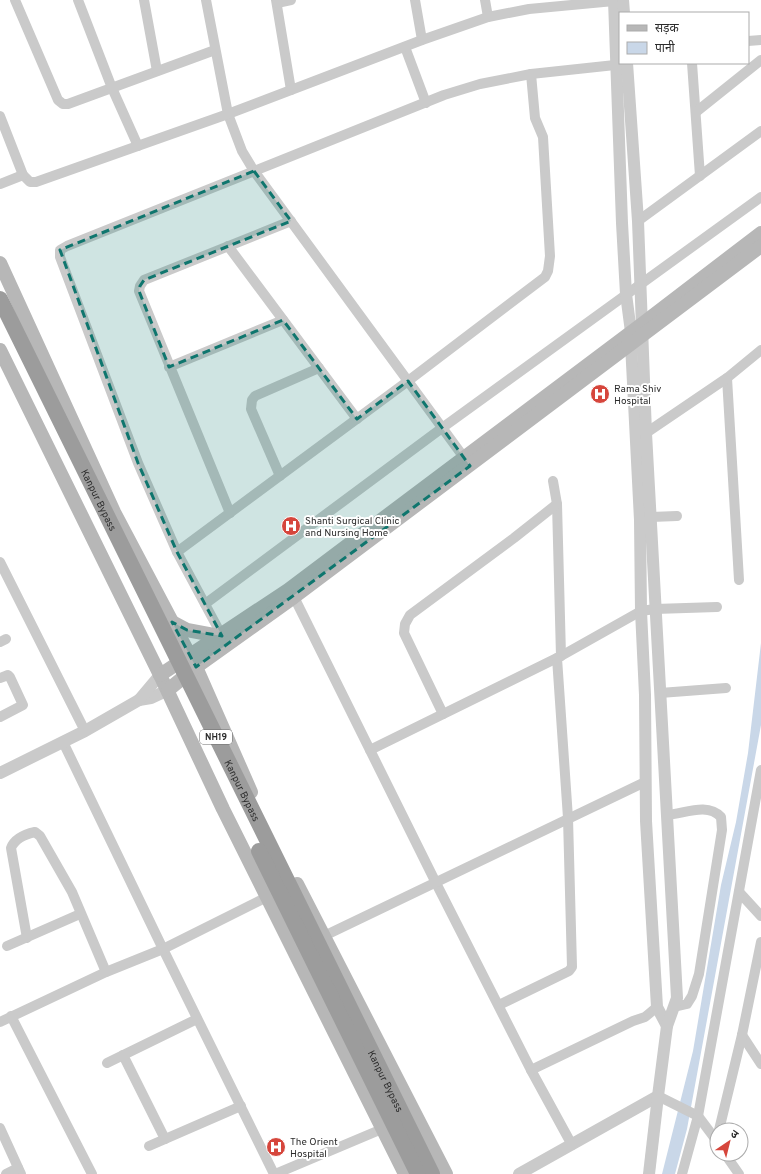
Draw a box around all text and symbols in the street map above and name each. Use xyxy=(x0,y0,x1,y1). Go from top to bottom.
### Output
legend xyxy=(619,12,749,64)
text: सड़क xyxy=(655,21,680,37)
text: पानी xyxy=(655,40,676,57)
hospital icon: Rama Shiv Hospital xyxy=(589,383,611,405)
place label: Rama Shiv Hospital xyxy=(614,383,661,408)
street label: Kanpur Bypass xyxy=(77,467,119,534)
hospital icon: Shanti Surgical Clinic and Nursing Home xyxy=(280,515,302,537)
place label: Shanti Surgical Clinic and Nursing Home xyxy=(305,515,399,540)
road number: NH19 xyxy=(200,730,232,744)
street label: Kanpur Bypass xyxy=(221,758,262,824)
street label: Kanpur Bypass xyxy=(364,1048,406,1115)
north arrow xyxy=(709,1122,749,1162)
text: उ xyxy=(728,1127,741,1143)
hospital icon: The Orient Hospital xyxy=(265,1136,287,1158)
place label: The Orient Hospital xyxy=(290,1136,338,1161)

